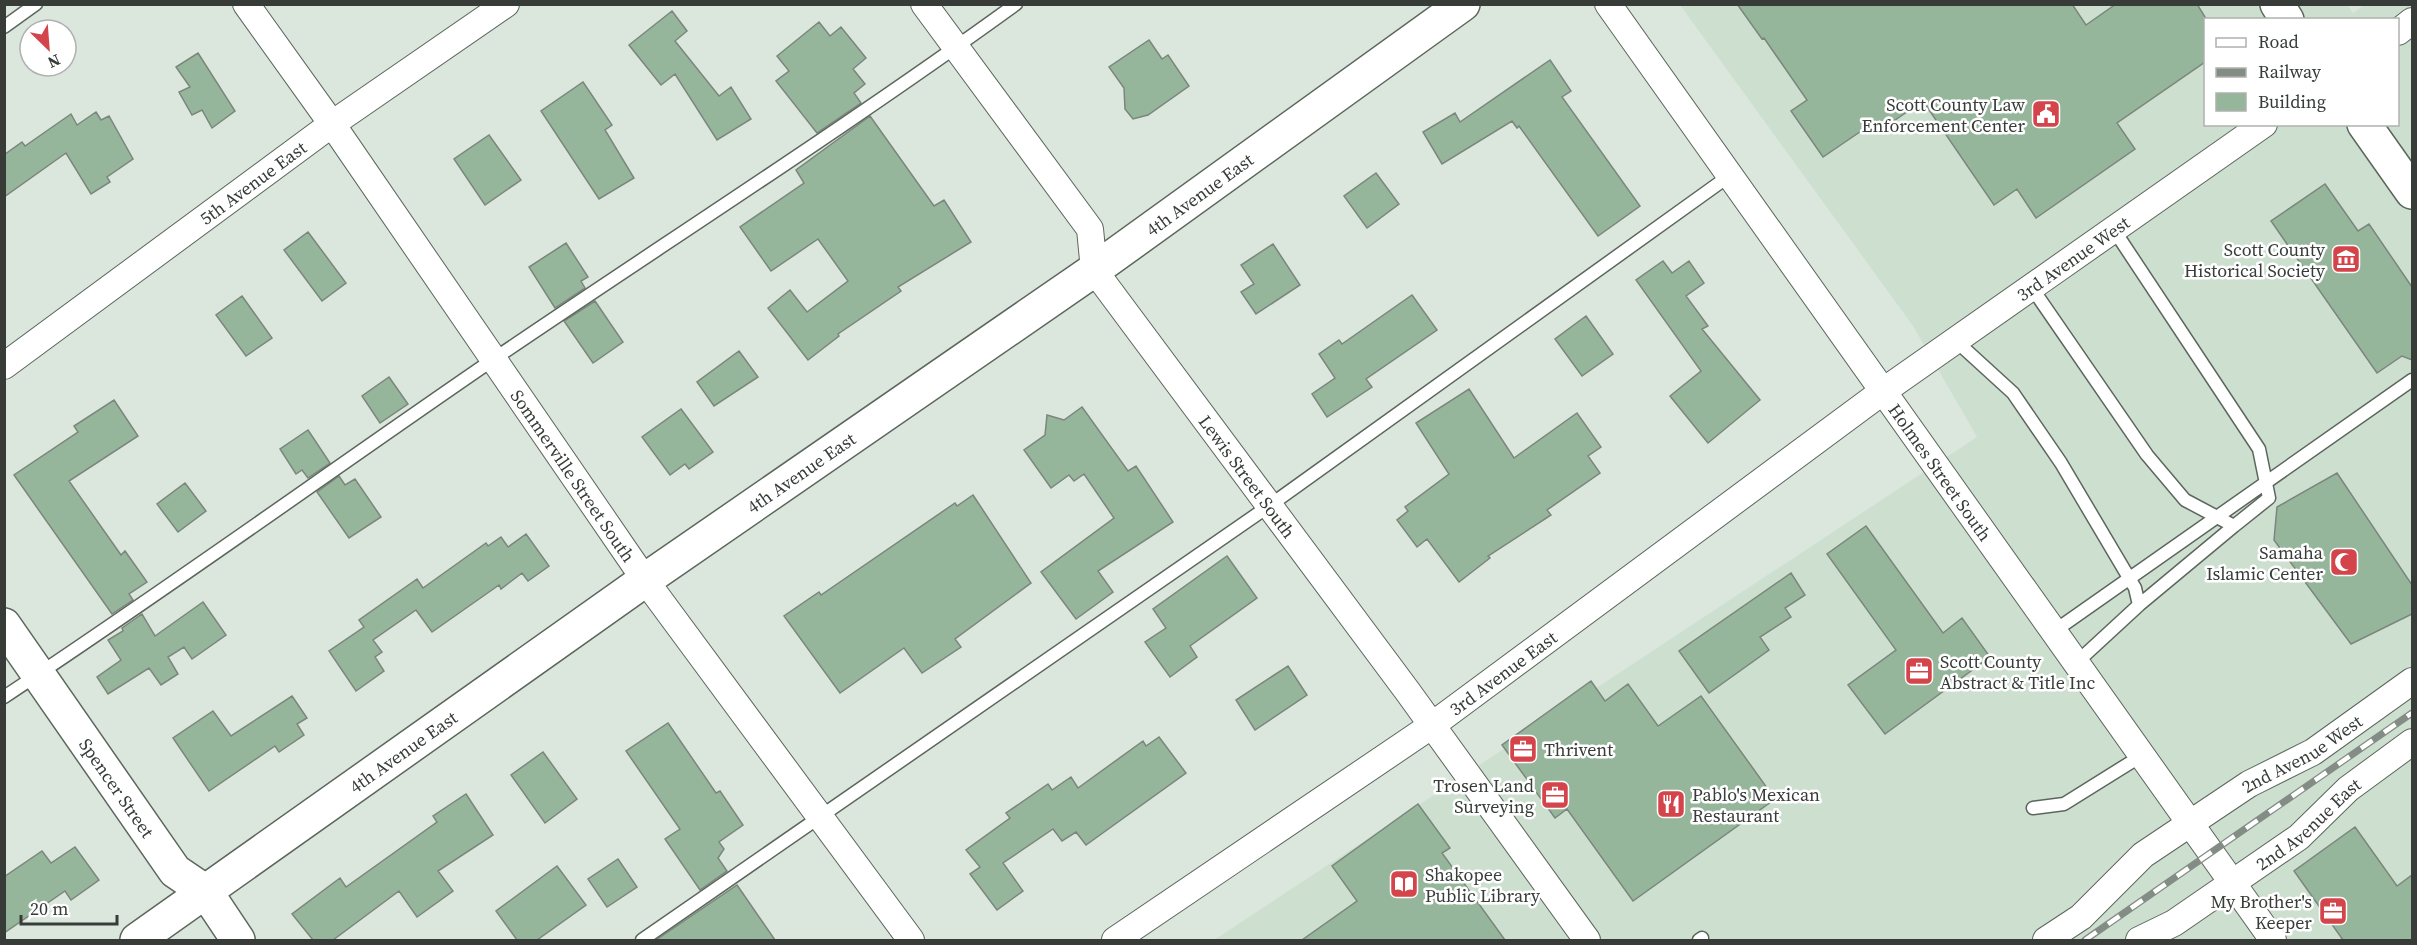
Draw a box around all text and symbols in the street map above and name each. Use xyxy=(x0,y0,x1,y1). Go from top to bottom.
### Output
north arrow xyxy=(18,18,78,78)
legend xyxy=(2204,18,2399,126)
text: Road xyxy=(2258,29,2299,54)
text: N xyxy=(44,49,64,74)
text: Railway xyxy=(2258,59,2322,84)
text: Building xyxy=(2258,89,2326,114)
place label: Scott County Law Enforcement Center xyxy=(1862,92,2025,138)
public building icon: Scott County Law Enforcement Center xyxy=(2030,98,2062,130)
street label: 5th Avenue East xyxy=(194,135,311,230)
street label: 4th Avenue East xyxy=(1140,147,1258,241)
street label: 3rd Avenue West xyxy=(2011,210,2134,306)
place label: Scott County Historical Society xyxy=(2184,237,2326,283)
museum icon: Scott County Historical Society xyxy=(2330,243,2362,275)
street label: Sommerville Street South xyxy=(505,384,641,567)
street label: Holmes Street South xyxy=(1883,398,1998,546)
street label: Lewis Street South xyxy=(1193,410,1302,543)
street label: 4th Avenue East xyxy=(742,426,860,519)
place label: Samaha Islamic Center xyxy=(2206,540,2324,586)
mosque icon: Samaha Islamic Center xyxy=(2328,546,2360,578)
street label: 3rd Avenue East xyxy=(1444,625,1562,721)
place label: Scott County Abstract & Title Inc xyxy=(1940,649,2096,695)
office icon: Scott County Abstract & Title Inc xyxy=(1903,655,1935,687)
street label: 4th Avenue East xyxy=(344,705,462,798)
street label: 2nd Avenue West xyxy=(2236,708,2367,798)
street label: Spencer Street xyxy=(74,733,160,842)
office icon: Thrivent xyxy=(1507,733,1539,765)
place label: Thrivent xyxy=(1544,737,1613,762)
street label: 2nd Avenue East xyxy=(2250,771,2366,876)
place label: Trosen Land Surveying xyxy=(1433,773,1534,819)
office icon: Trosen Land Surveying xyxy=(1539,779,1571,811)
place label: Pablo's Mexican Restaurant xyxy=(1692,782,1820,828)
restaurant icon: Pablo's Mexican Restaurant xyxy=(1655,788,1687,820)
place label: Shakopee Public Library xyxy=(1425,862,1541,908)
library icon: Shakopee Public Library xyxy=(1388,868,1420,900)
scale bar xyxy=(21,888,117,926)
place label: My Brother's Keeper xyxy=(2210,889,2312,935)
office icon: My Brother's Keeper xyxy=(2317,895,2349,927)
text: 20 m xyxy=(30,896,68,921)

